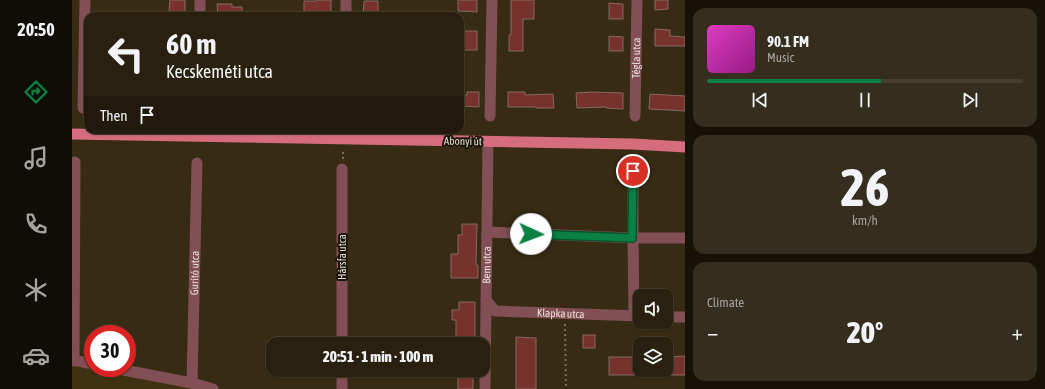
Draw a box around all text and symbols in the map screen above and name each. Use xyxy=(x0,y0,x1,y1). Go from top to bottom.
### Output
text: 20:50 xyxy=(17,19,55,40)
icon: left xyxy=(100,28,152,80)
text: 60 m xyxy=(166,28,216,60)
text: 90.1 FM xyxy=(767,33,809,50)
street label: Tégla utca xyxy=(630,37,642,79)
text: Music xyxy=(767,50,794,65)
text: Kecskeméti utca xyxy=(166,61,273,82)
icon: directions xyxy=(22,78,50,106)
icon: previous xyxy=(749,89,771,111)
icon: pause xyxy=(854,89,876,111)
icon: next xyxy=(959,89,981,111)
icon: arrive xyxy=(136,104,158,126)
text: Then xyxy=(100,107,128,124)
street label: Abonyi út xyxy=(444,135,482,147)
icon: music xyxy=(22,144,50,172)
pin xyxy=(616,154,650,188)
text: 26 xyxy=(841,157,889,217)
icon: arrive xyxy=(622,160,644,182)
icon: phone xyxy=(22,210,50,238)
position arrow xyxy=(510,213,552,255)
text: km/h xyxy=(852,213,878,228)
street label: Hársfa utca xyxy=(336,234,348,280)
street label: Bem utca xyxy=(480,246,493,284)
street label: Gurító utca xyxy=(188,251,201,295)
icon: climate xyxy=(22,276,50,304)
map controls xyxy=(633,289,673,377)
button: sound xyxy=(633,289,673,329)
text: Climate xyxy=(707,295,744,310)
street label: Klapka utca xyxy=(537,306,585,320)
text: 20° xyxy=(847,315,883,349)
text: − xyxy=(707,319,718,345)
text: + xyxy=(1012,319,1023,345)
speed limit sign: 30 xyxy=(84,325,136,377)
button: layers xyxy=(633,337,673,377)
icon: car xyxy=(22,342,50,370)
text: 20:51 · 1 min · 100 m xyxy=(323,348,433,365)

